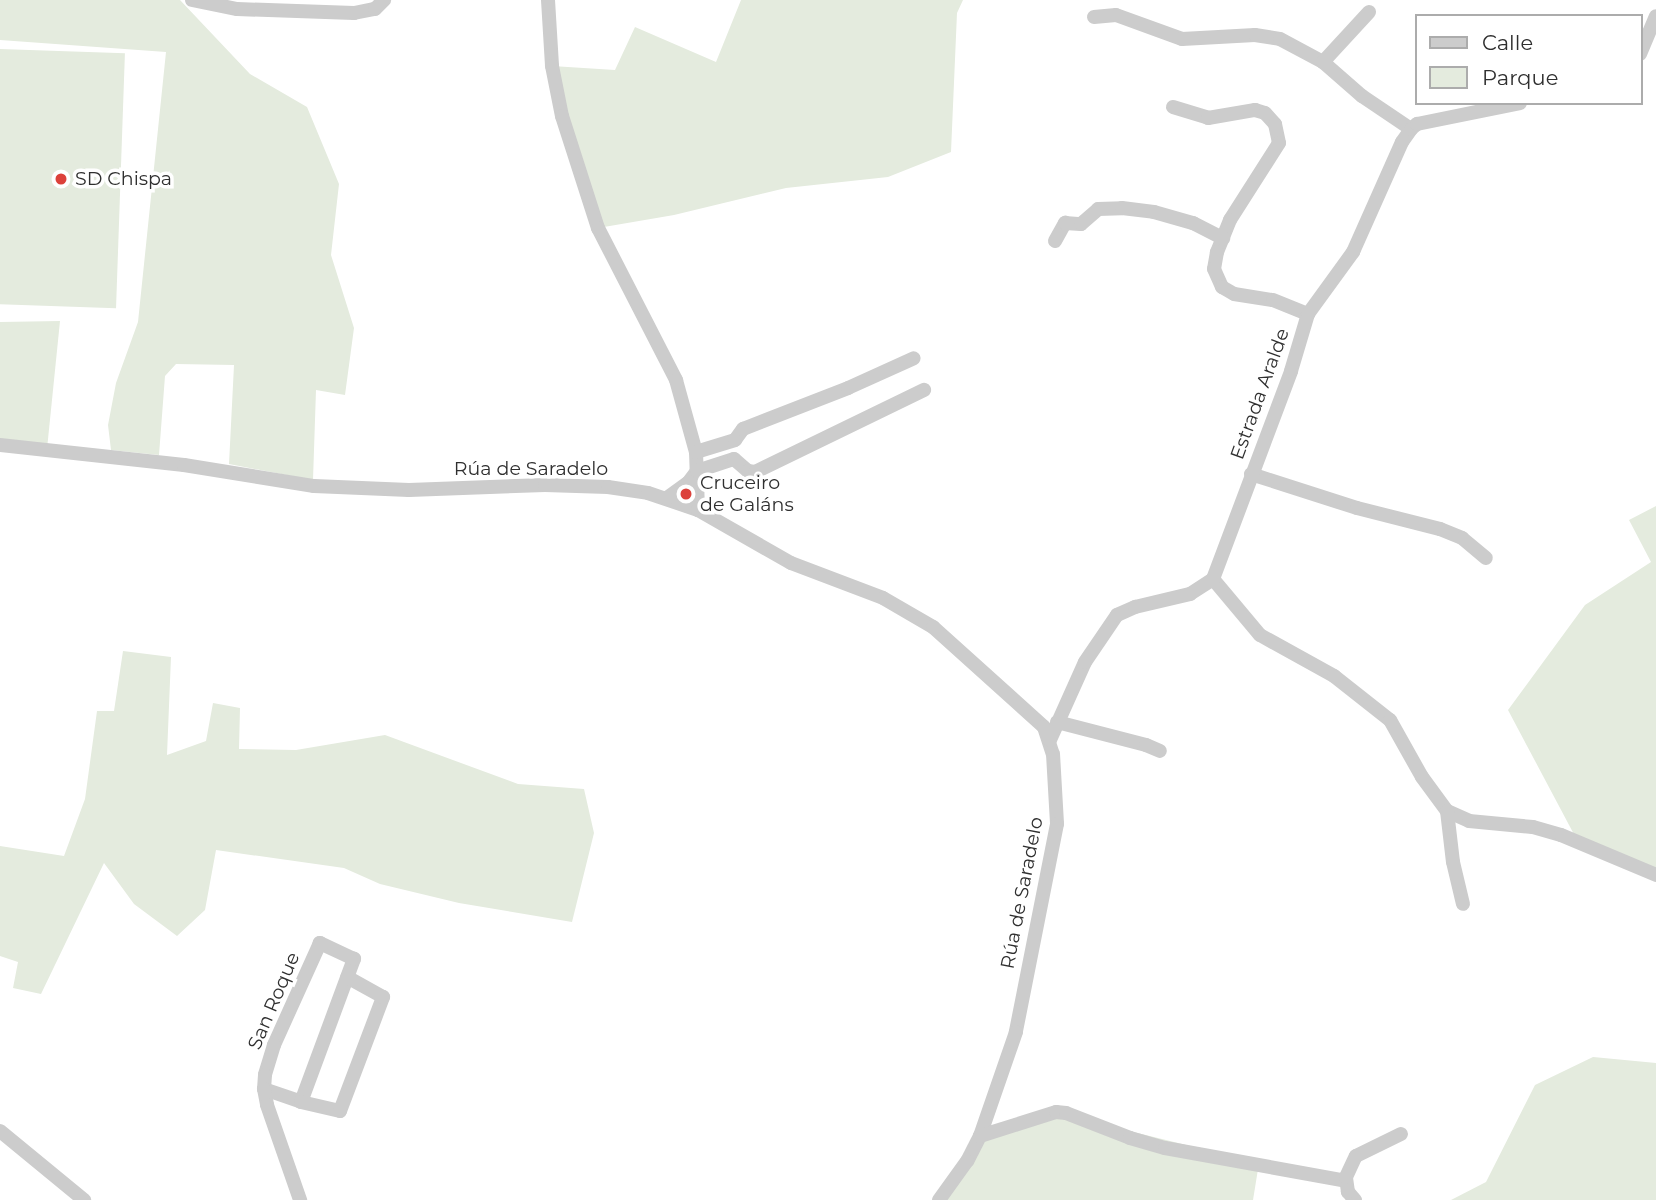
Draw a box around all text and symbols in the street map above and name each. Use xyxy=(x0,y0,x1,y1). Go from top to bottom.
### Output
legend xyxy=(1414,14,1642,105)
text: Calle xyxy=(1482,30,1533,55)
text: Parque xyxy=(1482,65,1558,90)
place label: SD Chispa xyxy=(75,168,172,190)
marker: SD Chispa xyxy=(53,171,69,187)
street label: Estrada Aralde xyxy=(1226,325,1294,463)
street label: Rúa de Saradelo xyxy=(454,458,608,480)
place label: Cruceiro de Galáns xyxy=(700,472,794,516)
marker: Cruceiro de Galáns xyxy=(678,486,694,502)
street label: Rúa de Saradelo xyxy=(996,815,1048,971)
street label: San Roque xyxy=(243,949,305,1053)

